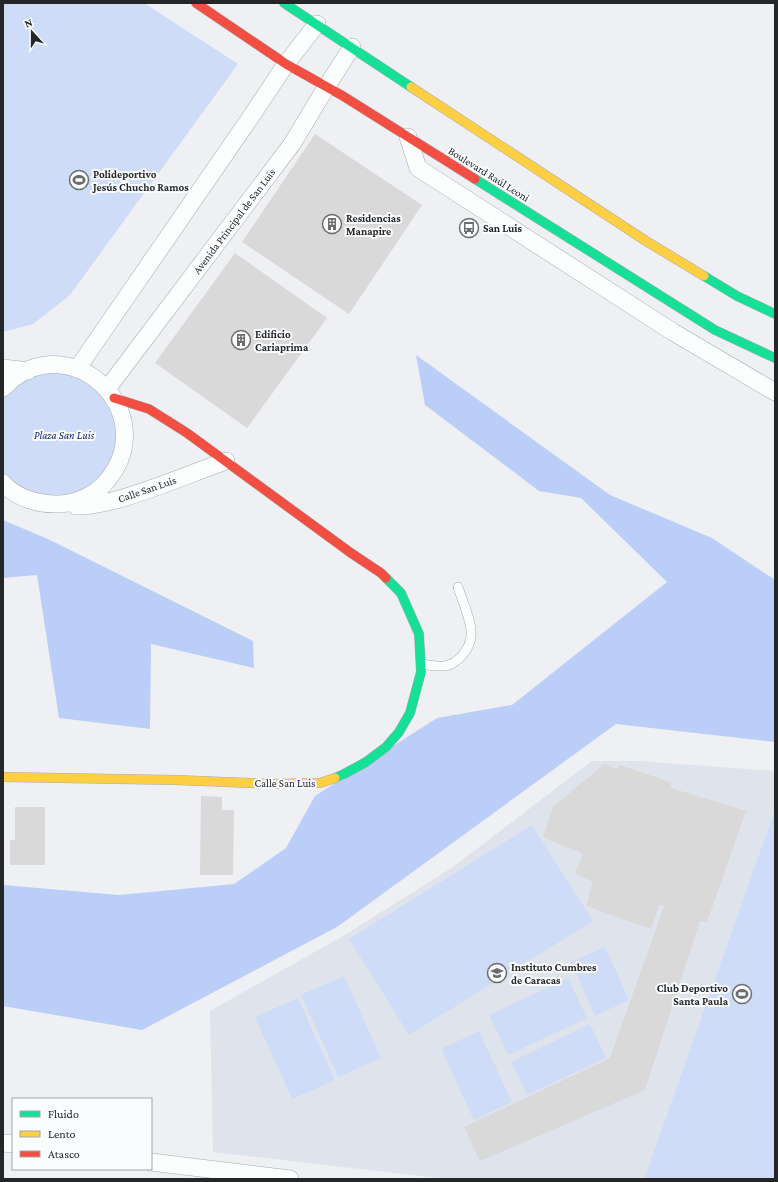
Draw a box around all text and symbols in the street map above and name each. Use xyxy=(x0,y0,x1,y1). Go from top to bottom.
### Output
north arrow xyxy=(12,12,52,52)
text: N xyxy=(23,16,35,30)
street label: Boulevard Raúl Leoni xyxy=(446,144,532,204)
street label: Avenida Principal de San Luis xyxy=(191,166,278,276)
place label: Polideportivo Jesús Chucho Ramos xyxy=(92,168,189,193)
sports icon: Polideportivo Jesús Chucho Ramos xyxy=(68,169,90,191)
place label: Residencias Manapire xyxy=(346,212,401,237)
building icon: Residencias Manapire xyxy=(321,213,343,235)
bus stop icon: San Luis xyxy=(458,217,480,239)
place label: San Luis xyxy=(483,222,523,234)
place label: Edificio Cariaprima xyxy=(255,328,309,353)
building icon: Edificio Cariaprima xyxy=(230,329,252,351)
park label: Plaza San Luis xyxy=(34,429,95,441)
street label: Calle San Luis xyxy=(116,473,178,505)
street label: Calle San Luis xyxy=(255,777,315,789)
place label: Instituto Cumbres de Caracas xyxy=(511,961,597,986)
school or university icon: Instituto Cumbres de Caracas xyxy=(486,962,508,984)
place label: Club Deportivo Santa Paula xyxy=(657,982,729,1007)
sports icon: Club Deportivo Santa Paula xyxy=(731,983,753,1005)
legend xyxy=(12,1098,152,1170)
text: Fluido xyxy=(48,1107,79,1121)
text: Lento xyxy=(48,1127,76,1141)
text: Atasco xyxy=(48,1147,80,1161)

